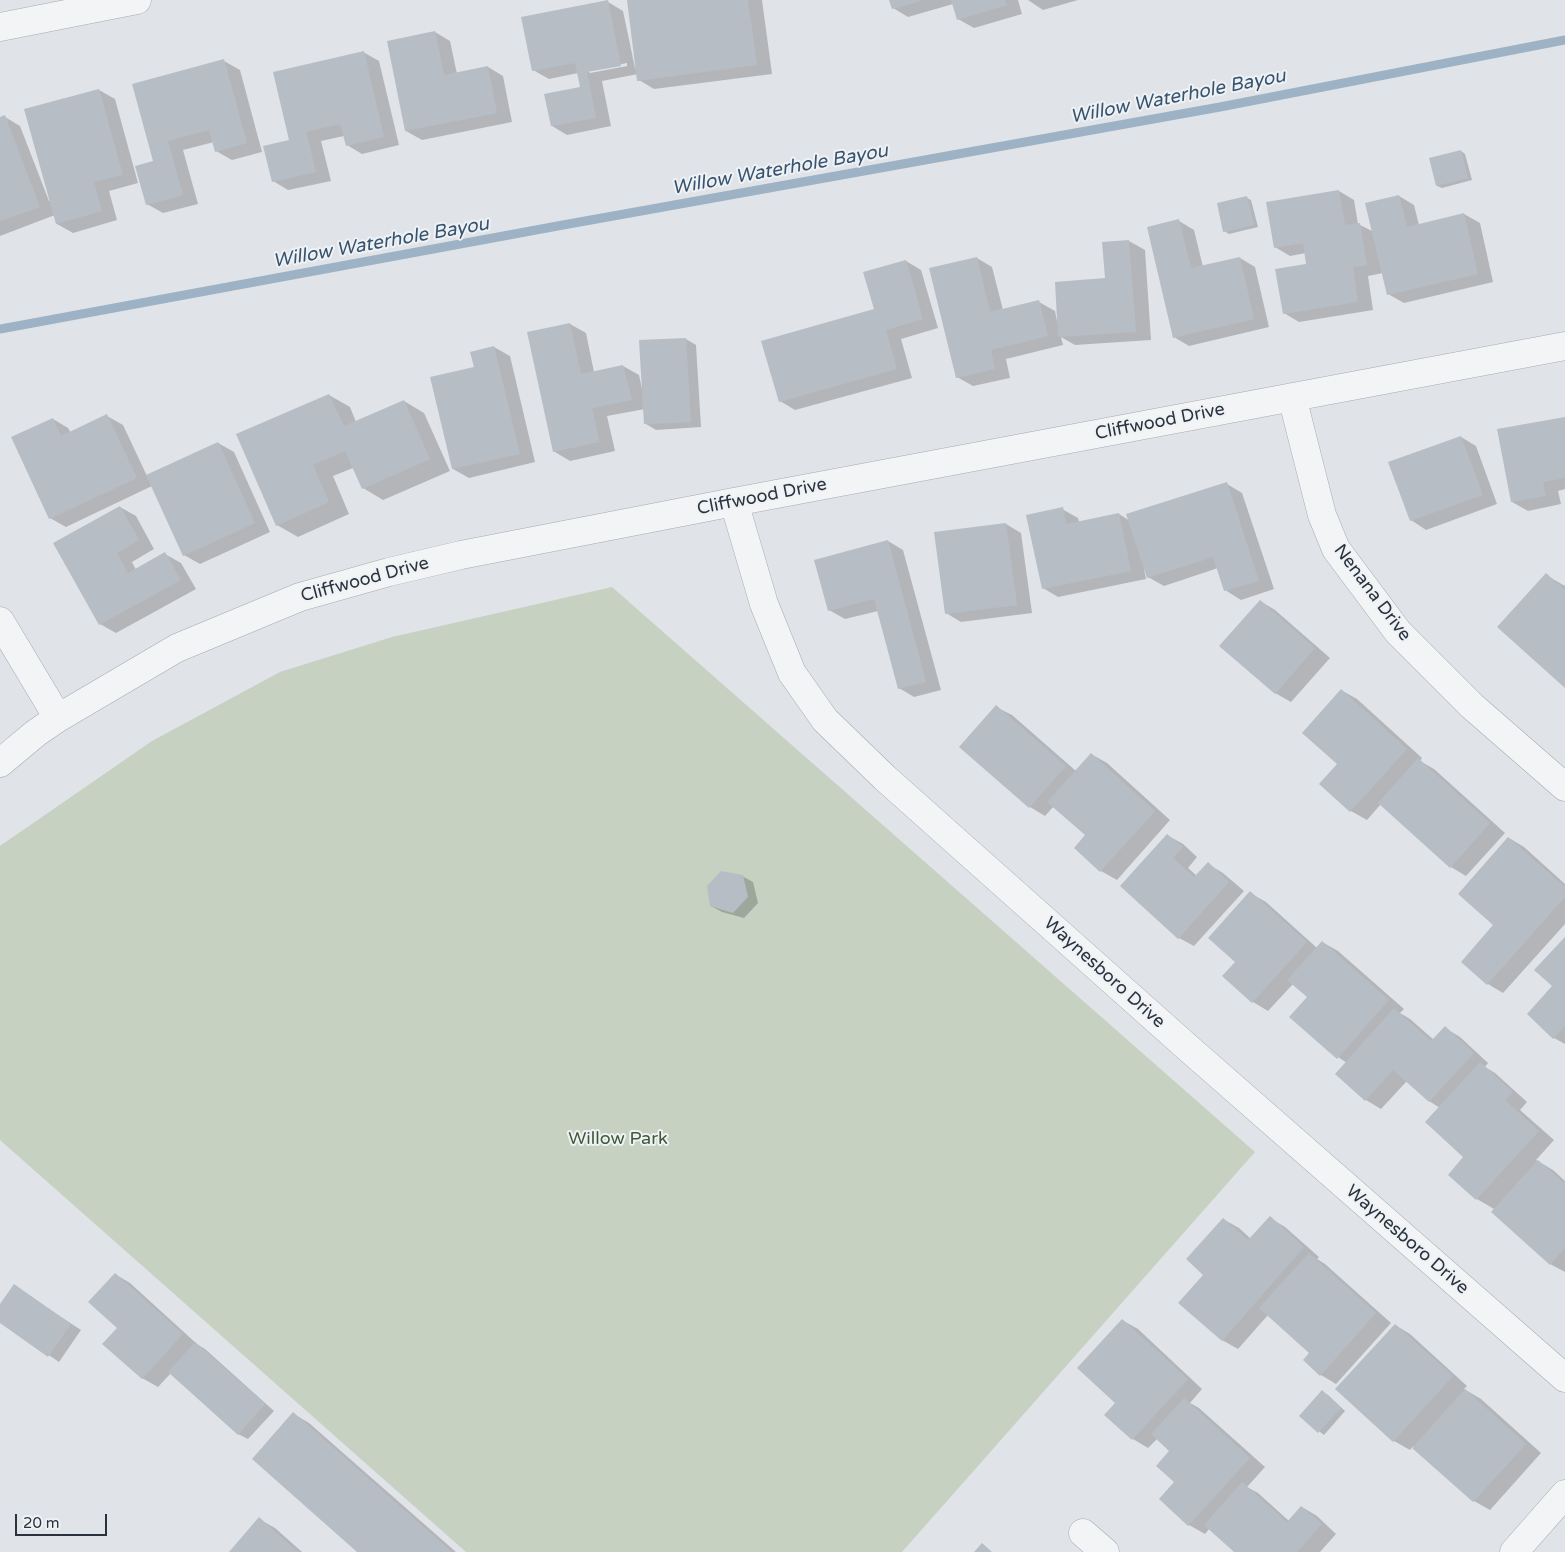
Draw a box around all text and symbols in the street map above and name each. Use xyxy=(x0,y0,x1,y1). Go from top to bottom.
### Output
water label: Willow Waterhole Bayou xyxy=(1068,65,1288,129)
water label: Willow Waterhole Bayou xyxy=(670,140,890,200)
water label: Willow Waterhole Bayou xyxy=(271,213,491,273)
street label: Cliffwood Drive xyxy=(1093,399,1227,445)
street label: Cliffwood Drive xyxy=(695,474,829,520)
street label: Nenana Drive xyxy=(1329,540,1415,646)
street label: Cliffwood Drive xyxy=(299,553,431,607)
street label: Waynesboro Drive xyxy=(1039,913,1169,1033)
park label: Willow Park xyxy=(568,1128,668,1150)
street label: Waynesboro Drive xyxy=(1341,1181,1473,1299)
scale bar xyxy=(18,1504,110,1536)
text: 20 m xyxy=(23,1514,60,1532)

